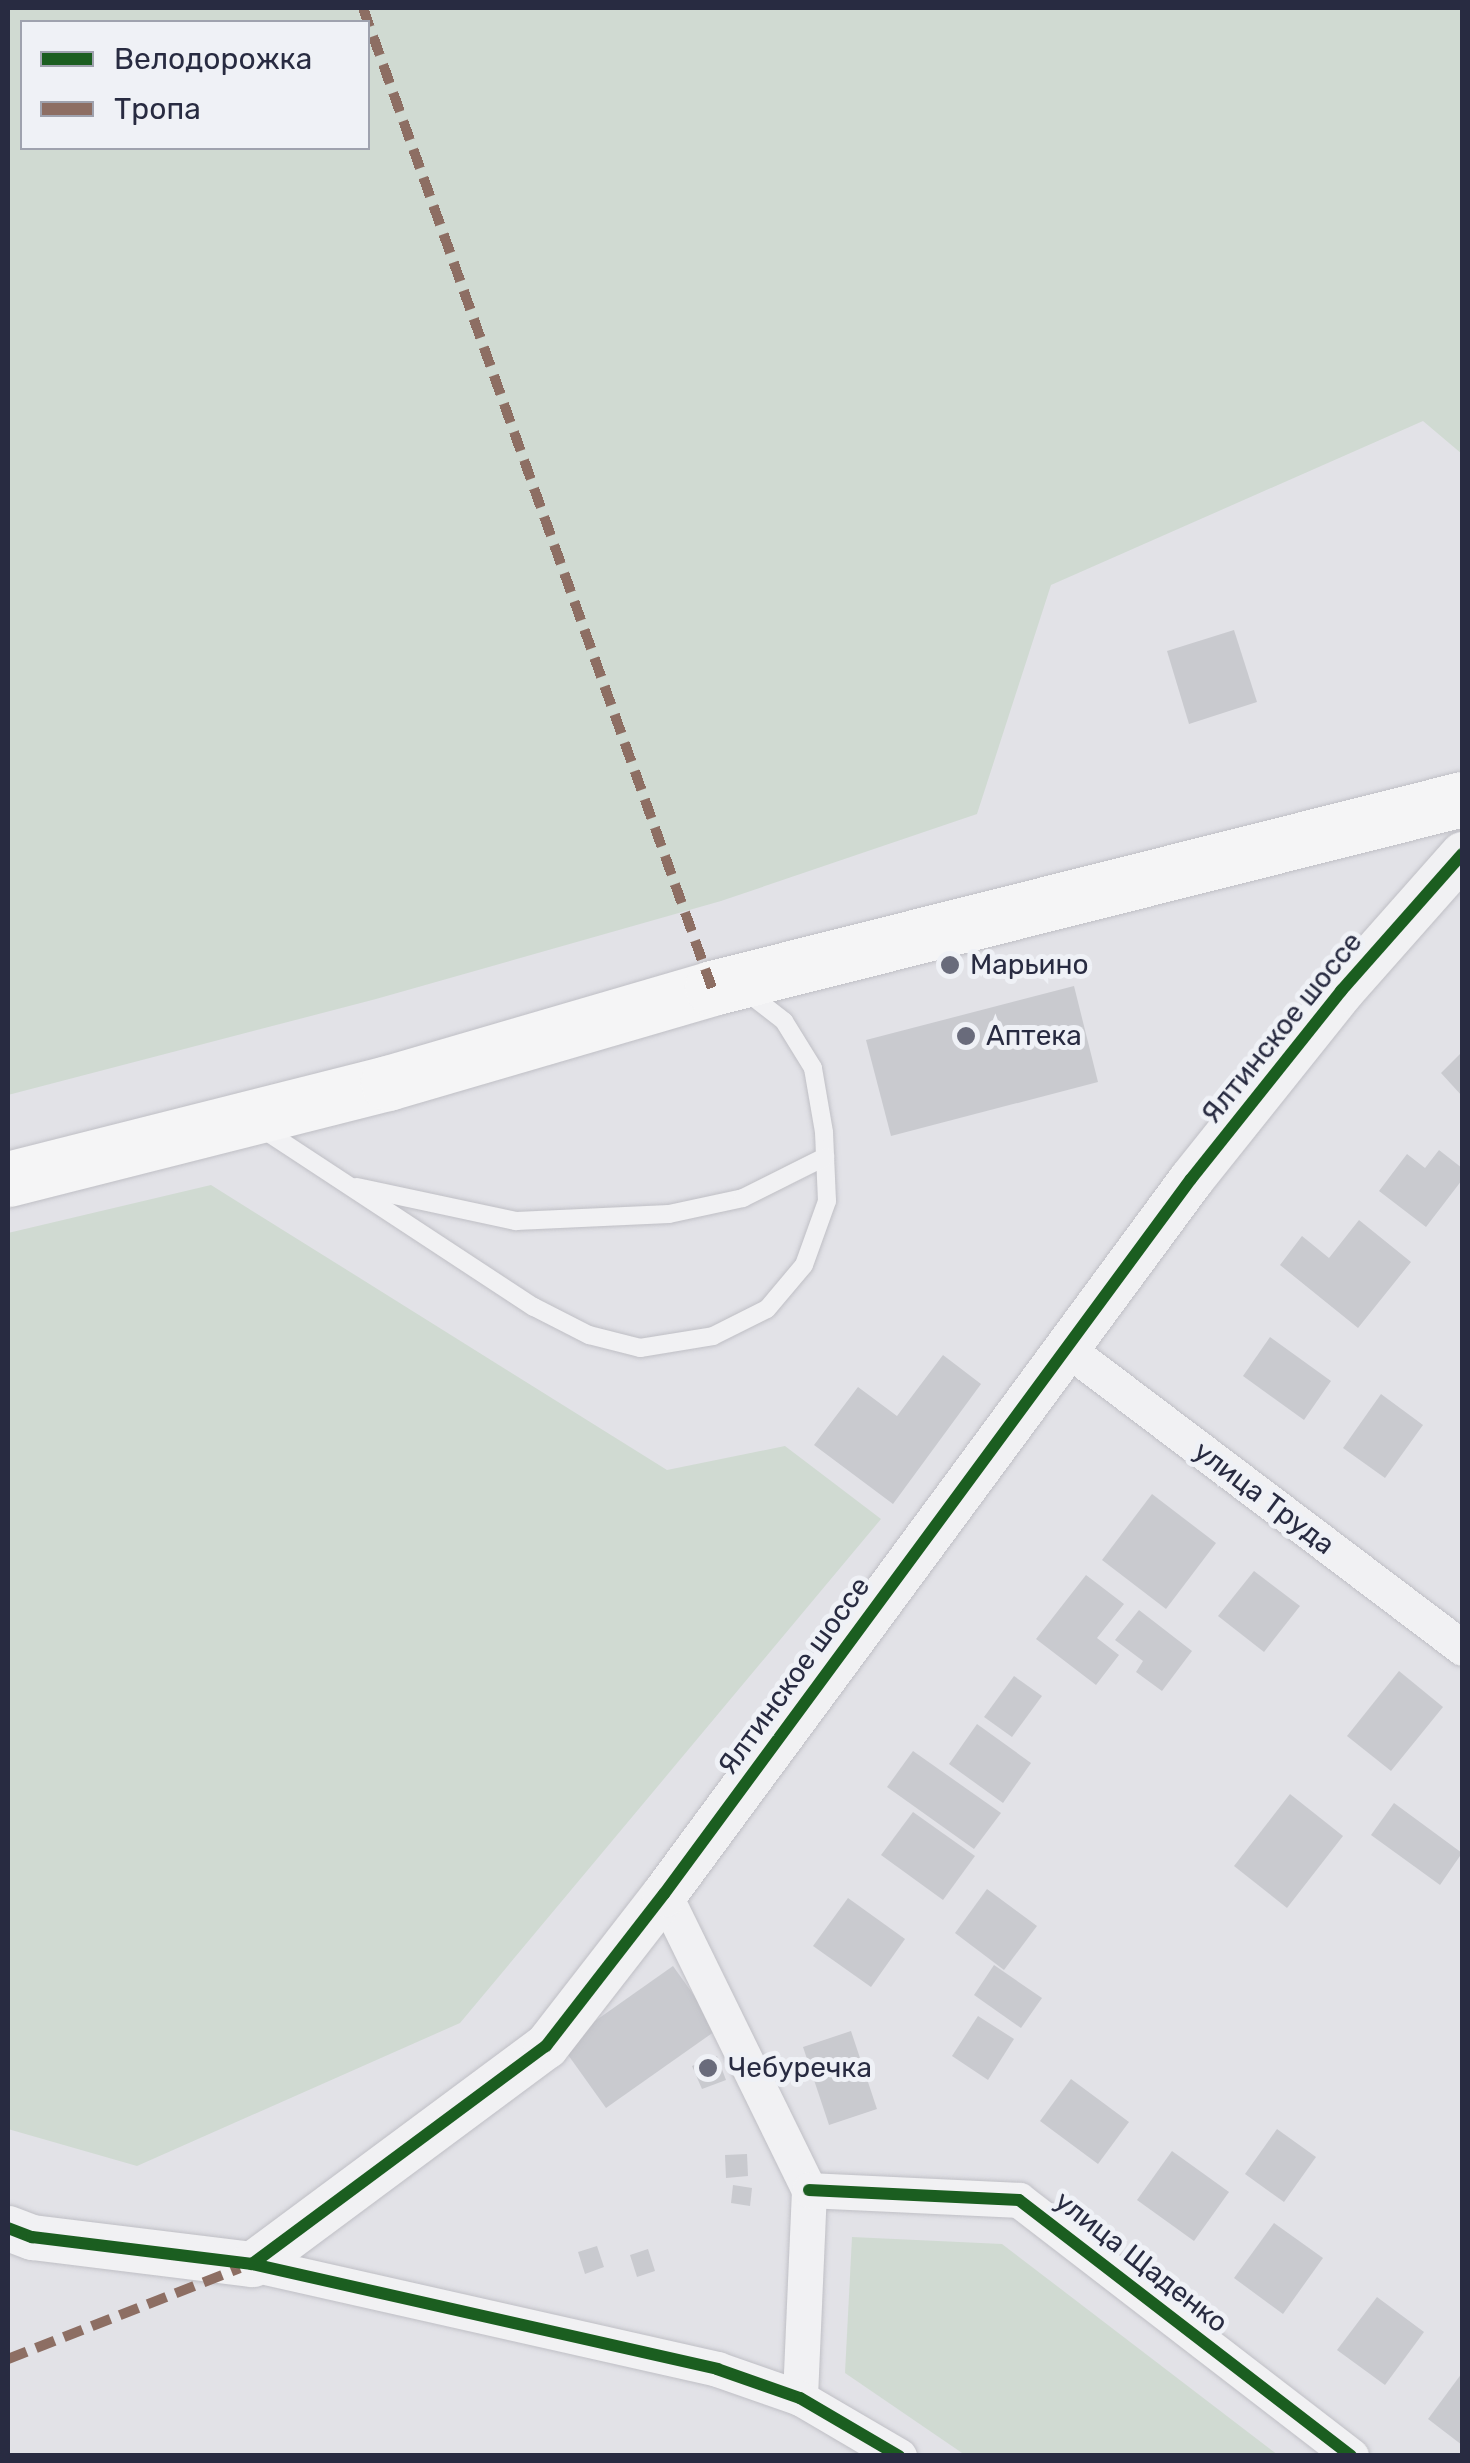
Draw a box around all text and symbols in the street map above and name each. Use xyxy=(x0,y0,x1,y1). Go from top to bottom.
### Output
legend xyxy=(20,20,370,150)
text: Велодорожка xyxy=(114,41,312,77)
text: Тропа xyxy=(114,91,201,127)
street label: Ялтинское шоссе xyxy=(1195,926,1369,1130)
place label: Марьино xyxy=(970,948,1089,982)
marker: Марьино xyxy=(939,954,961,976)
place label: Аптека xyxy=(986,1019,1082,1053)
marker: Аптека xyxy=(955,1025,977,1047)
street label: улица Труда xyxy=(1187,1434,1341,1562)
street label: Ялтинское шоссе xyxy=(711,1571,877,1781)
place label: Чебуречка xyxy=(728,2051,872,2085)
marker: Чебуречка xyxy=(697,2057,719,2079)
street label: улица Щаденко xyxy=(1048,2184,1234,2340)

